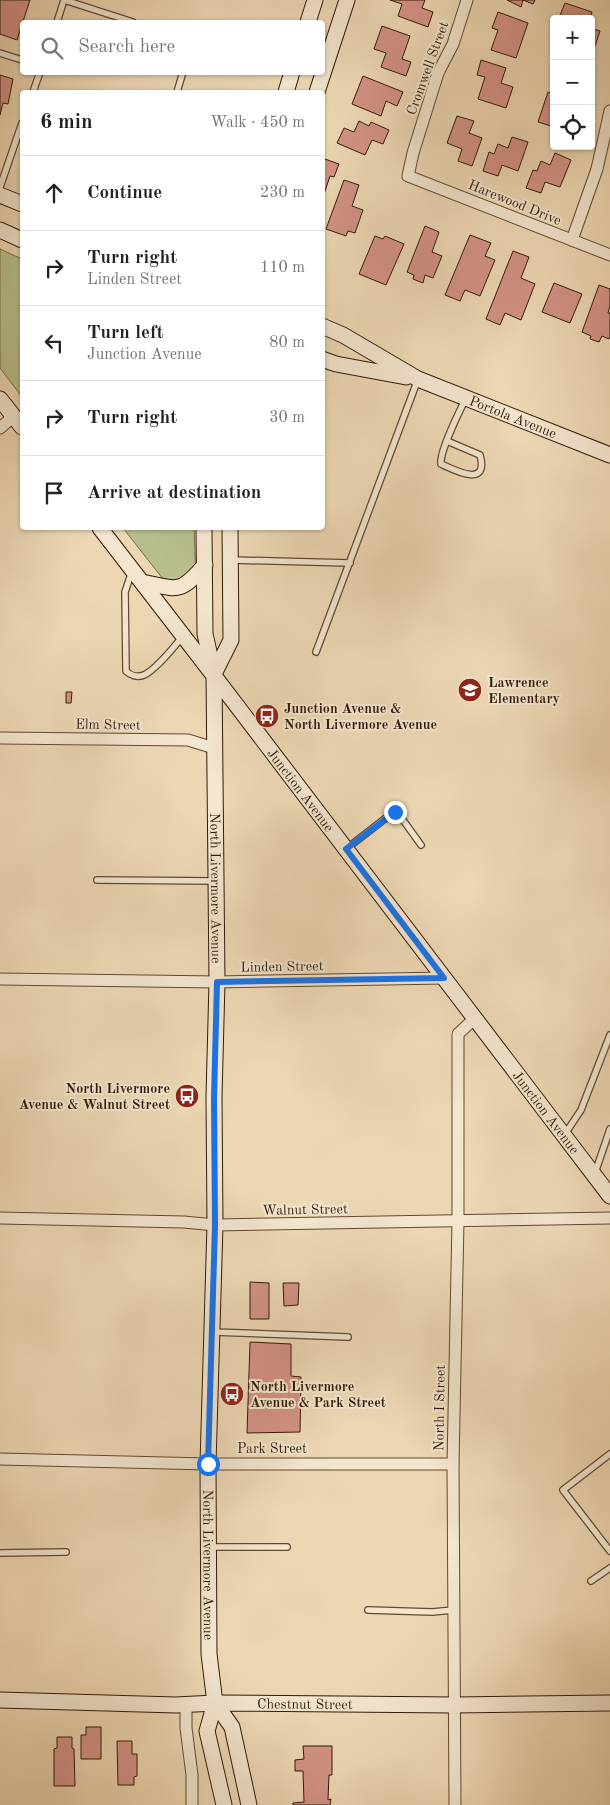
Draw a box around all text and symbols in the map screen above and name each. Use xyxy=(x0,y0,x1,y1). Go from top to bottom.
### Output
map controls xyxy=(550,15,595,150)
button: + xyxy=(550,15,595,60)
search box xyxy=(20,20,325,75)
street label: Cromwell Street xyxy=(405,20,451,117)
icon: search xyxy=(38,34,66,62)
text: Search here xyxy=(78,38,175,57)
button: − xyxy=(550,60,595,105)
button: locate xyxy=(550,105,595,150)
text: 6 min xyxy=(40,112,93,133)
text: Walk · 450 m xyxy=(210,115,305,131)
street label: Harewood Drive xyxy=(466,178,563,228)
icon: ahead xyxy=(40,179,68,207)
text: Continue xyxy=(87,184,162,203)
text: 230 m xyxy=(260,185,305,201)
text: Turn right xyxy=(87,249,177,268)
icon: right xyxy=(40,254,68,282)
text: 110 m xyxy=(260,260,305,276)
text: Linden Street xyxy=(87,272,182,288)
text: Turn left xyxy=(87,324,164,343)
icon: left xyxy=(40,329,68,357)
text: 80 m xyxy=(269,335,305,351)
text: Junction Avenue xyxy=(87,347,202,363)
street label: Portola Avenue xyxy=(467,394,558,441)
icon: right xyxy=(40,404,68,432)
text: Turn right xyxy=(87,409,177,428)
text: 30 m xyxy=(269,410,305,426)
icon: arrive xyxy=(40,479,68,507)
text: Arrive at destination xyxy=(87,484,261,503)
place label: Lawrence Elementary xyxy=(488,676,560,706)
school or university icon: Lawrence Elementary xyxy=(457,677,483,703)
place label: Junction Avenue & North Livermore Avenue xyxy=(284,702,437,732)
bus stop icon: Junction Avenue & North Livermore Avenue xyxy=(254,703,280,729)
street label: Elm Street xyxy=(75,717,141,733)
street label: Junction Avenue xyxy=(264,746,336,835)
route end xyxy=(384,801,407,824)
street label: North Livermore Avenue xyxy=(207,813,223,963)
street label: Linden Street xyxy=(240,959,324,975)
street label: Junction Avenue xyxy=(509,1069,581,1157)
place label: North Livermore Avenue & Walnut Street xyxy=(19,1082,170,1112)
bus stop icon: North Livermore Avenue & Walnut Street xyxy=(174,1083,200,1109)
street label: Walnut Street xyxy=(262,1202,348,1218)
street label: North I Street xyxy=(432,1365,448,1451)
place label: North Livermore Avenue & Park Street xyxy=(250,1380,386,1410)
bus stop icon: North Livermore Avenue & Park Street xyxy=(219,1381,245,1407)
street label: Park Street xyxy=(237,1442,307,1456)
route start xyxy=(197,1453,220,1476)
street label: North Livermore Avenue xyxy=(200,1489,215,1640)
street label: Chestnut Street xyxy=(257,1697,353,1712)

